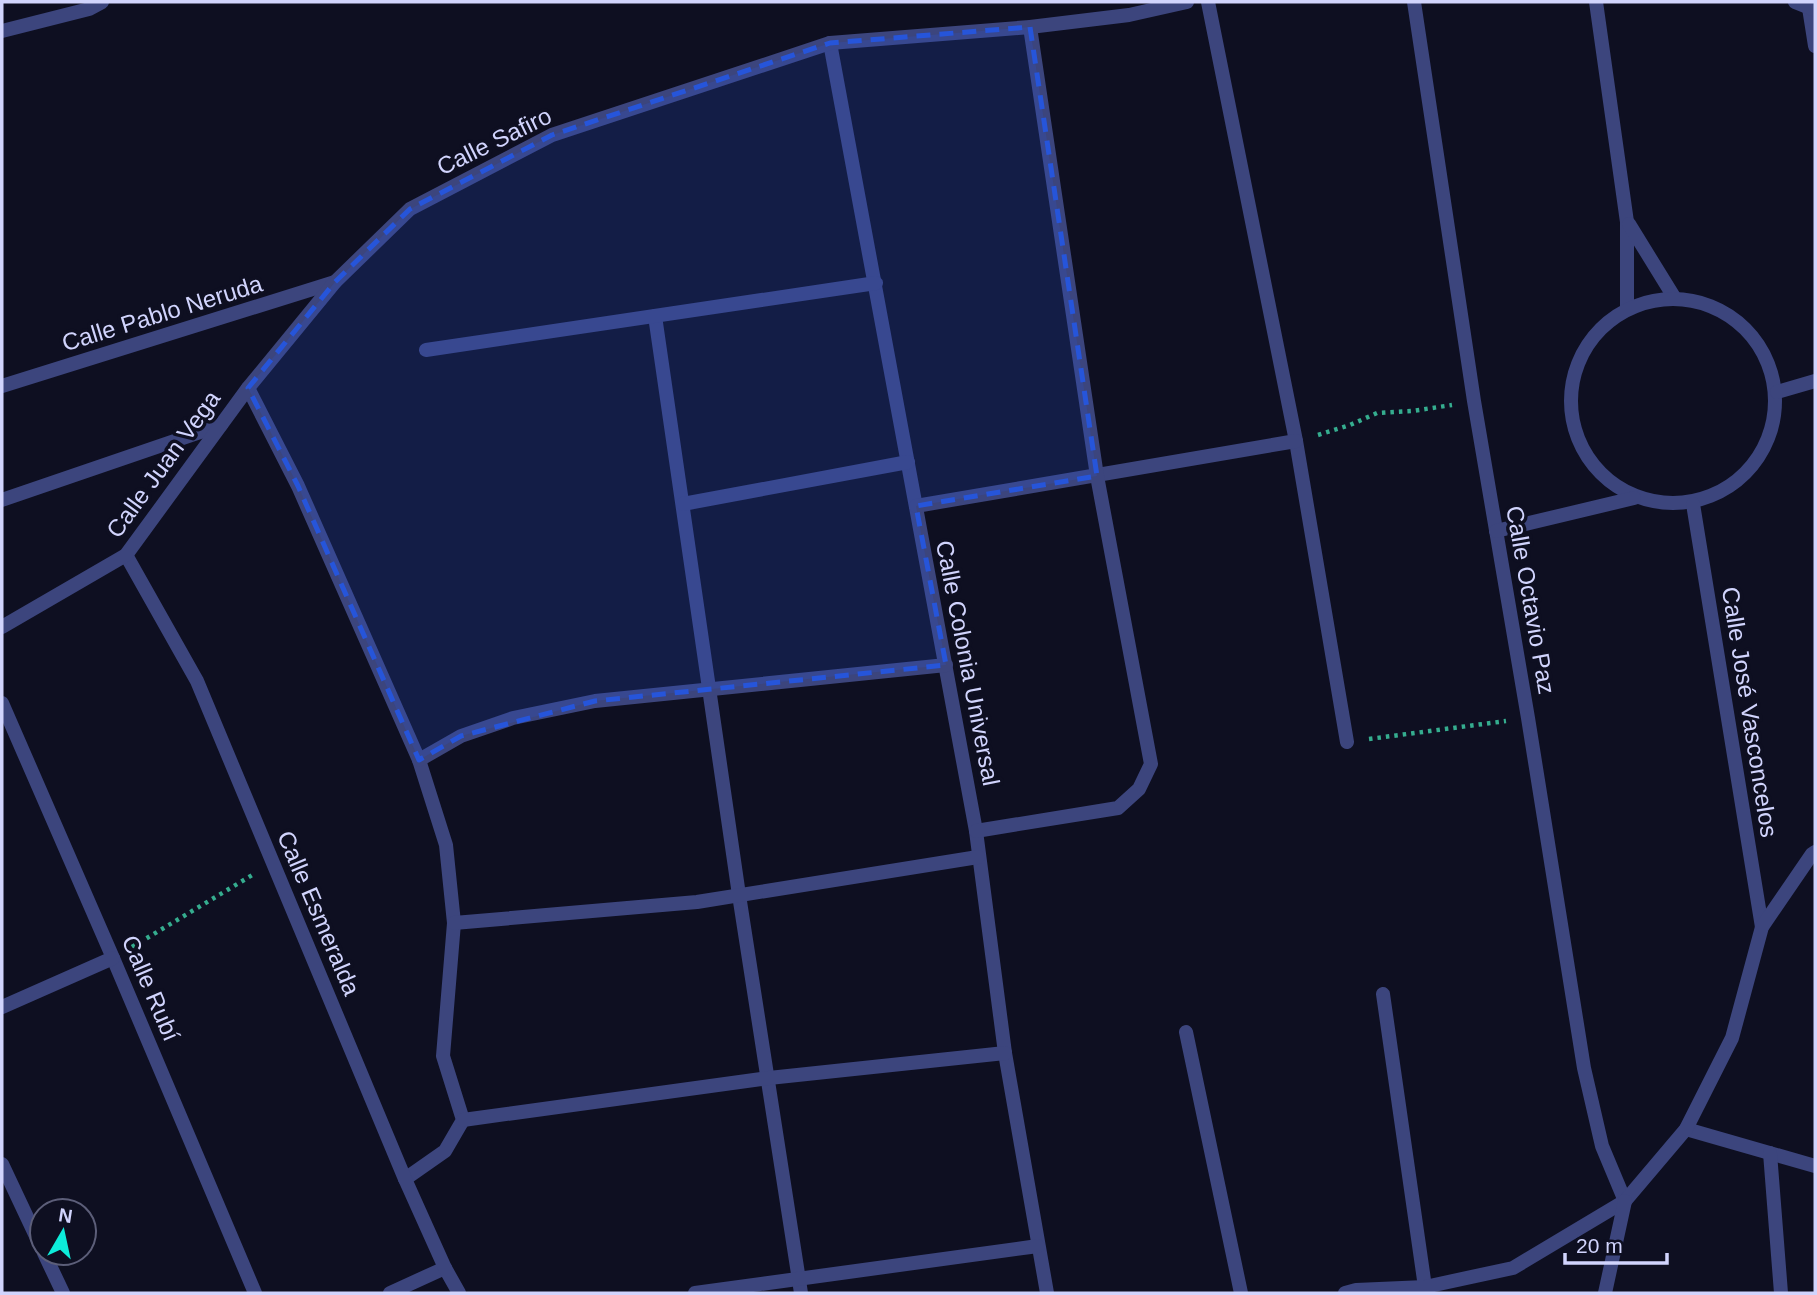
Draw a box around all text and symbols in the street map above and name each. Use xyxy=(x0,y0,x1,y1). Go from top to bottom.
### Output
street label: Calle Safiro xyxy=(432,102,556,180)
street label: Calle Pablo Neruda xyxy=(59,269,266,356)
street label: Calle Juan Vega xyxy=(101,385,226,543)
street label: Calle Octavio Paz xyxy=(1501,504,1561,696)
street label: Calle Colonia Universal xyxy=(931,538,1005,788)
street label: Calle José Vasconcelos xyxy=(1717,585,1783,839)
street label: Calle Esmeralda xyxy=(272,827,366,1000)
street label: Calle Rubí xyxy=(117,931,185,1045)
north arrow xyxy=(28,1197,98,1267)
text: N xyxy=(57,1204,74,1227)
scale bar xyxy=(1565,1222,1666,1266)
text: 20 m xyxy=(1576,1234,1623,1257)

